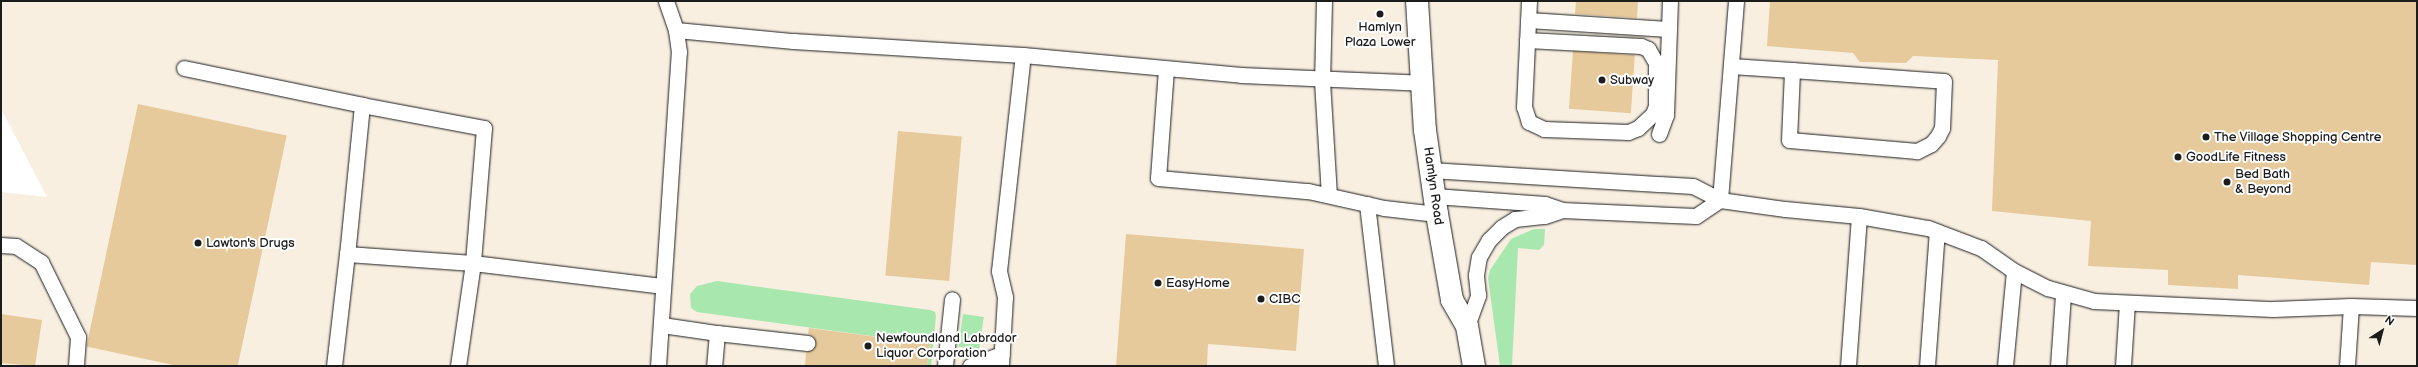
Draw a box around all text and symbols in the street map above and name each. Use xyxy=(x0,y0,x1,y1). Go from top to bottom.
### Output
marker: Hamlyn Plaza Lower xyxy=(1375,9,1385,19)
place label: Hamlyn Plaza Lower xyxy=(1345,20,1415,51)
place label: Subway xyxy=(1610,72,1654,88)
marker: Subway xyxy=(1597,75,1607,85)
place label: The Village Shopping Centre xyxy=(2214,129,2382,145)
marker: The Village Shopping Centre xyxy=(2201,132,2211,142)
street label: Hamlyn Road xyxy=(1420,146,1446,226)
place label: GoodLife Fitness xyxy=(2186,149,2286,165)
marker: GoodLife Fitness xyxy=(2173,152,2183,162)
place label: Bed Bath & Beyond xyxy=(2235,167,2291,198)
marker: Bed Bath & Beyond xyxy=(2222,177,2232,187)
place label: Lawton's Drugs xyxy=(206,235,295,251)
marker: Lawton's Drugs xyxy=(193,238,203,248)
place label: EasyHome xyxy=(1166,275,1230,291)
marker: EasyHome xyxy=(1153,278,1163,288)
place label: CIBC xyxy=(1269,291,1300,307)
marker: CIBC xyxy=(1256,294,1266,304)
north arrow xyxy=(2362,311,2402,351)
text: N xyxy=(2382,313,2397,329)
place label: Newfoundland Labrador Liquor Corporation xyxy=(876,331,1017,362)
marker: Newfoundland Labrador Liquor Corporation xyxy=(863,341,873,351)

